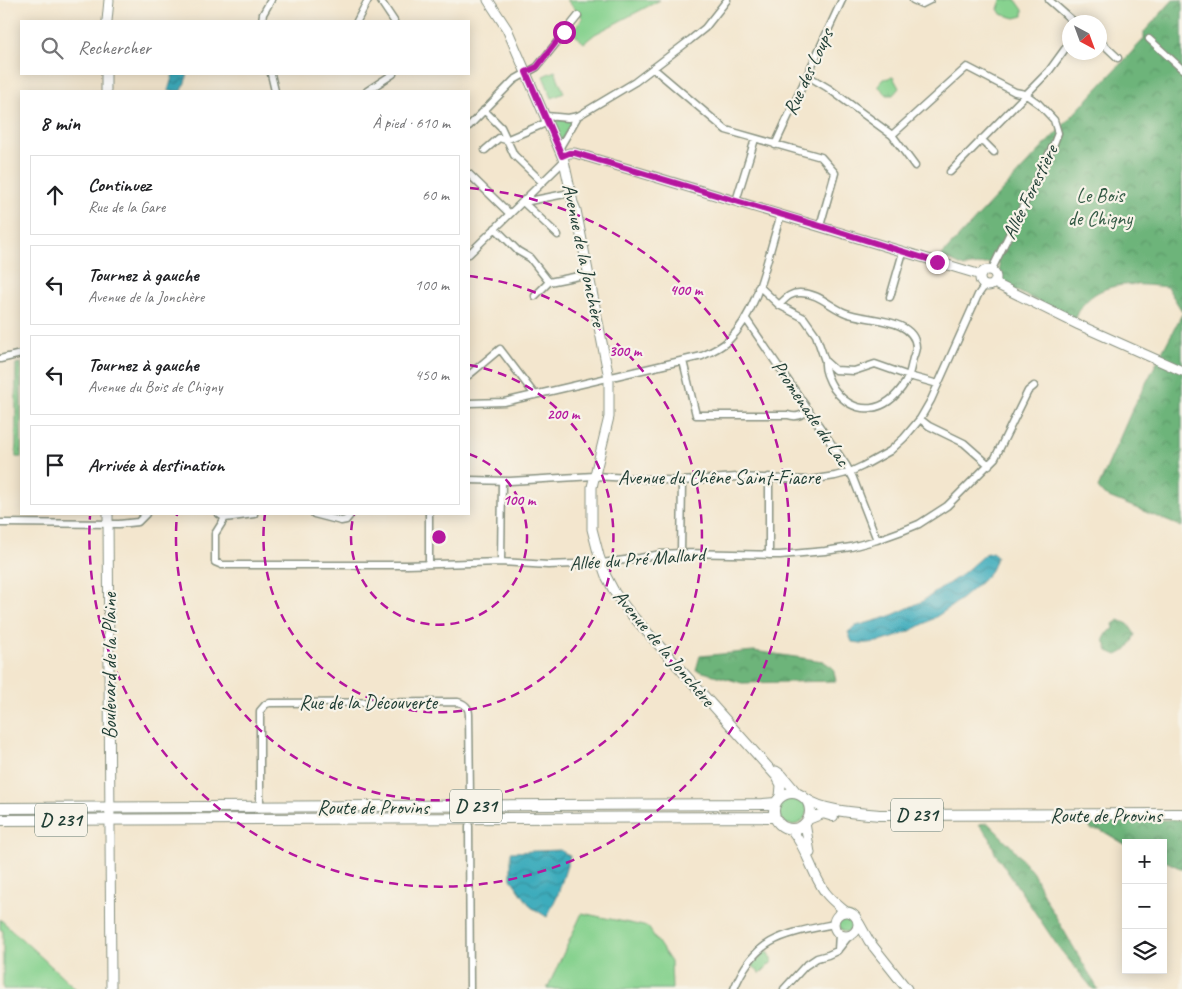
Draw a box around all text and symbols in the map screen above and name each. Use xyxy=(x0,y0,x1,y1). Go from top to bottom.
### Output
north arrow xyxy=(1062,15,1107,60)
search box xyxy=(20,20,470,75)
route start xyxy=(553,21,576,44)
street label: Rue des Loups xyxy=(777,23,840,119)
icon: search xyxy=(38,34,66,62)
text: Rechercher xyxy=(78,36,151,60)
text: 8 min xyxy=(40,110,80,136)
text: À pied · 610 m xyxy=(372,113,450,133)
street label: Allée Forestière xyxy=(997,140,1064,243)
text: Continuez xyxy=(88,173,151,197)
icon: ahead xyxy=(41,181,69,209)
street label: Avenue de la Jonchère xyxy=(557,181,612,330)
park label: Le Bois de Chigny xyxy=(1068,183,1133,231)
text: 60 m xyxy=(422,185,449,205)
text: Rue de la Gare xyxy=(88,197,165,217)
route end xyxy=(926,251,949,274)
text: Tournez à gauche xyxy=(88,263,199,287)
icon: left xyxy=(41,271,69,299)
text: 100 m xyxy=(415,275,449,295)
text: 400 m xyxy=(670,281,704,300)
text: Avenue de la Jonchère xyxy=(88,287,204,307)
text: 300 m xyxy=(609,342,643,361)
text: Tournez à gauche xyxy=(88,353,199,377)
street label: Promenade du Lac xyxy=(766,355,856,471)
icon: left xyxy=(41,361,69,389)
text: 450 m xyxy=(415,365,449,385)
text: Avenue du Bois de Chigny xyxy=(88,377,223,397)
text: 200 m xyxy=(547,405,581,424)
icon: arrive xyxy=(41,451,69,479)
text: Arrivée à destination xyxy=(88,453,224,477)
street label: Avenue du Chêne Saint-Fiacre xyxy=(618,465,821,490)
text: 100 m xyxy=(503,491,537,510)
centre of rings xyxy=(430,528,448,546)
street label: Allée du Pré Mallard xyxy=(569,542,709,576)
street label: Avenue de la Jonchère xyxy=(608,584,721,713)
street label: Boulevard de la Plaine xyxy=(97,591,122,739)
street label: Rue de la Découverte xyxy=(299,690,439,715)
road number: D 231 xyxy=(450,789,502,822)
street label: Route de Provins xyxy=(317,795,431,820)
road number: D 231 xyxy=(891,798,943,832)
street label: Route de Provins xyxy=(1050,803,1164,828)
road number: D 231 xyxy=(35,804,87,836)
map controls xyxy=(1122,839,1167,974)
button: + xyxy=(1122,839,1167,884)
button: − xyxy=(1122,884,1167,929)
button: layers xyxy=(1122,929,1167,974)

